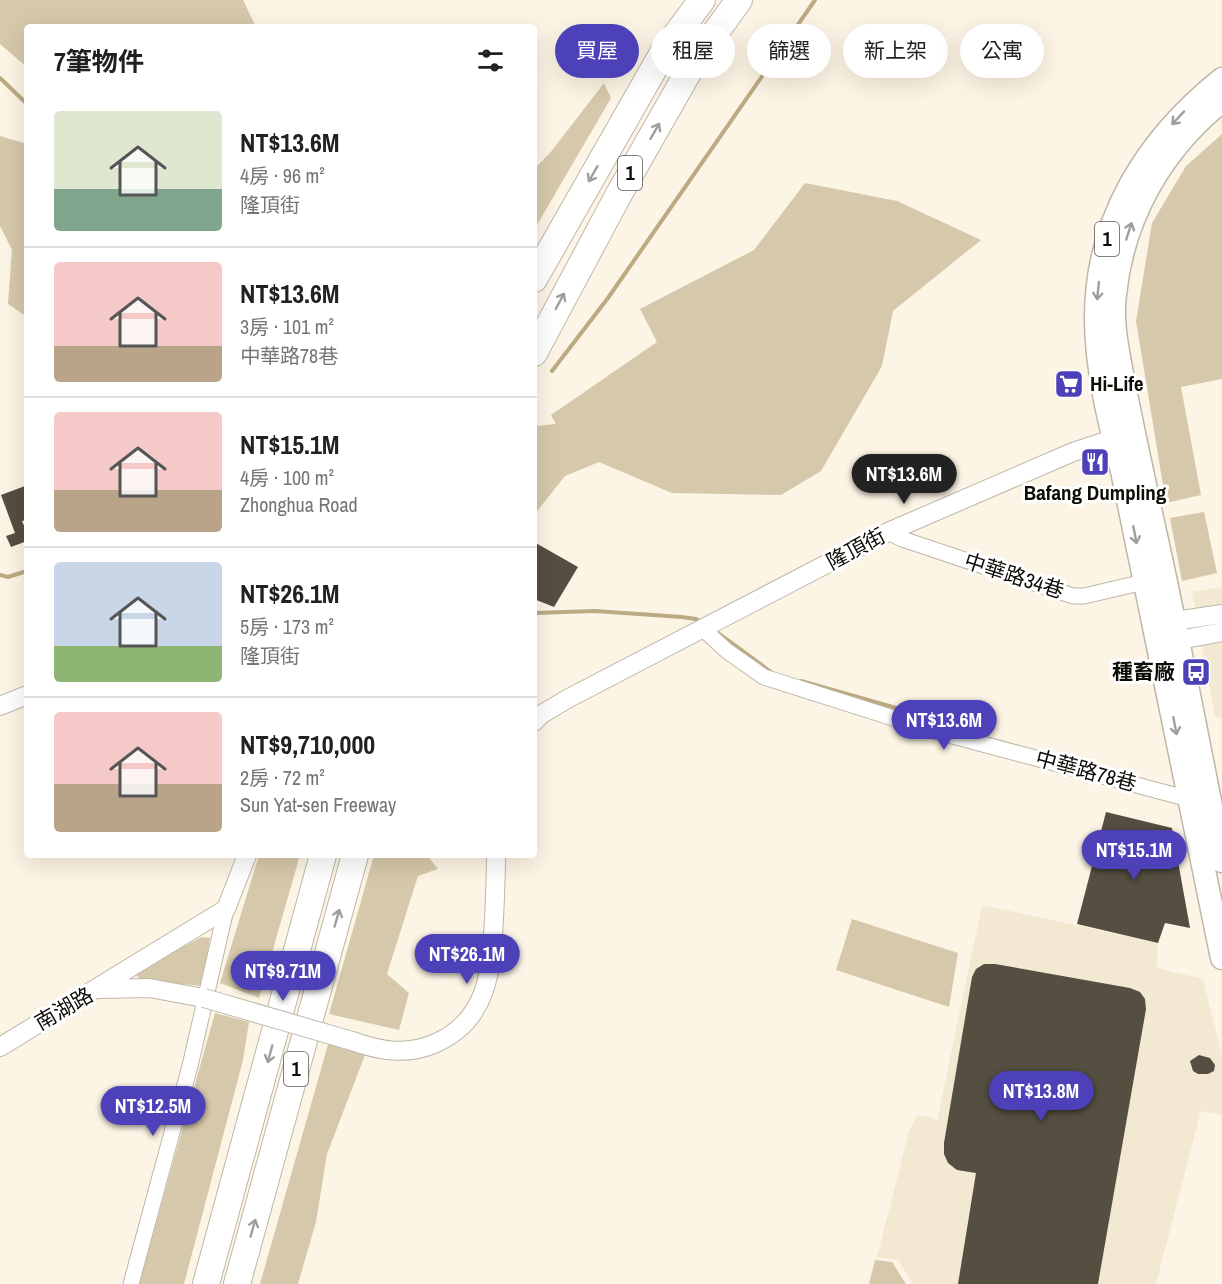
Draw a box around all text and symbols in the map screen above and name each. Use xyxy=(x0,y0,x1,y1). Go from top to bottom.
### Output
chip: 買屋 xyxy=(555,24,639,78)
chip: 租屋 xyxy=(651,24,735,78)
chip: 篩選 xyxy=(747,24,831,78)
chip: 新上架 xyxy=(843,24,948,78)
chip: 公寓 xyxy=(960,24,1044,78)
text: 7筆物件 xyxy=(54,44,144,79)
icon: filters xyxy=(474,44,507,77)
one-way arrow xyxy=(1172,110,1186,125)
one-way arrow xyxy=(649,123,661,140)
text: NT$13.6M xyxy=(240,125,340,160)
icon: home xyxy=(102,135,174,207)
road number: 1 xyxy=(618,156,642,190)
text: 4房 · 96 m² xyxy=(240,162,325,189)
one-way arrow xyxy=(586,165,598,182)
text: 隆頂街 xyxy=(240,191,300,218)
road number: 1 xyxy=(1095,222,1119,256)
one-way arrow xyxy=(1125,222,1136,241)
text: NT$13.6M xyxy=(240,276,340,311)
one-way arrow xyxy=(1092,281,1103,301)
icon: home xyxy=(102,286,174,358)
one-way arrow xyxy=(555,293,567,311)
text: 3房 · 101 m² xyxy=(240,313,334,340)
text: 中華路78巷 xyxy=(240,342,338,369)
supermarket icon: Hi-Life xyxy=(1053,368,1085,400)
place label: Hi-Life xyxy=(1090,369,1144,398)
text: NT$15.1M xyxy=(240,427,340,462)
icon: home xyxy=(102,436,174,508)
restaurant icon: Bafang Dumpling xyxy=(1079,446,1111,478)
pin: NT$13.6M xyxy=(842,454,966,505)
text: NT$13.6M xyxy=(866,460,942,487)
text: 4房 · 100 m² xyxy=(240,464,334,491)
place label: Bafang Dumpling xyxy=(1024,478,1167,507)
text: Zhonghua Road xyxy=(240,491,358,518)
street label: 隆頂街 xyxy=(821,521,890,576)
one-way arrow xyxy=(1130,525,1141,545)
street label: 中華路34巷 xyxy=(961,546,1068,605)
text: NT$26.1M xyxy=(240,576,340,611)
icon: home xyxy=(102,586,174,658)
text: 5房 · 173 m² xyxy=(240,613,334,640)
text: 隆頂街 xyxy=(240,642,300,669)
bus stop icon: 種畜廠 xyxy=(1180,656,1212,688)
place label: 種畜廠 xyxy=(1112,657,1175,686)
pin: NT$13.6M xyxy=(882,700,1006,751)
text: NT$13.6M xyxy=(906,706,982,733)
one-way arrow xyxy=(1170,716,1181,736)
text: NT$9,710,000 xyxy=(240,727,375,762)
icon: home xyxy=(102,736,174,808)
street label: 中華路78巷 xyxy=(1033,743,1140,798)
text: 2房 · 72 m² xyxy=(240,764,325,791)
text: Sun Yat-sen Freeway xyxy=(240,791,396,818)
pin: NT$15.1M xyxy=(1072,830,1196,881)
text: NT$15.1M xyxy=(1096,836,1172,863)
one-way arrow xyxy=(332,909,343,928)
pin: NT$26.1M xyxy=(405,934,529,985)
text: NT$26.1M xyxy=(429,940,505,967)
pin: NT$9.71M xyxy=(221,951,345,1002)
text: NT$9.71M xyxy=(245,957,321,984)
street label: 南湖路 xyxy=(29,980,98,1037)
one-way arrow xyxy=(263,1044,275,1063)
road number: 1 xyxy=(284,1052,308,1086)
pin: NT$13.8M xyxy=(979,1071,1103,1122)
text: NT$13.8M xyxy=(1003,1077,1079,1104)
pin: NT$12.5M xyxy=(91,1086,215,1137)
text: NT$12.5M xyxy=(115,1092,191,1119)
one-way arrow xyxy=(248,1219,259,1238)

